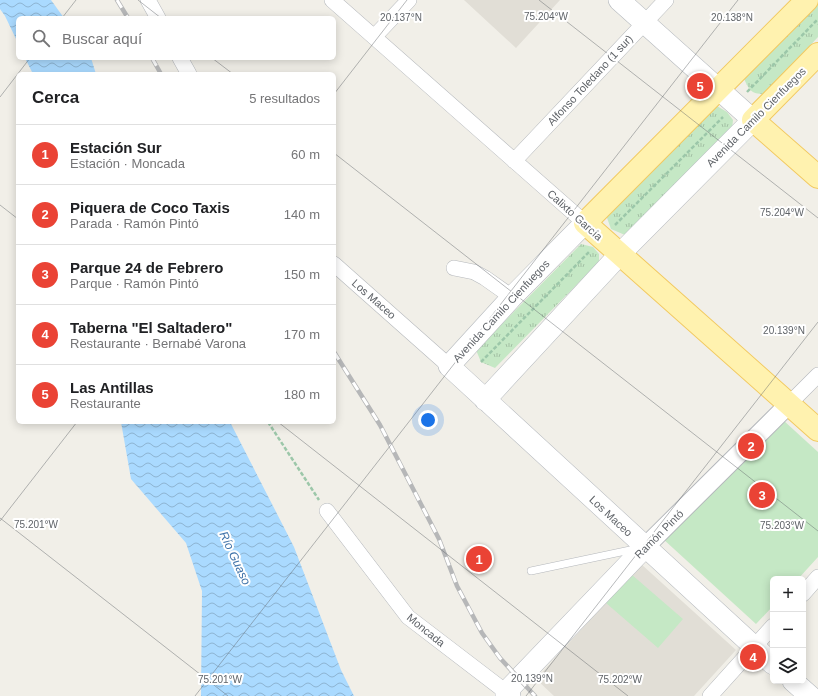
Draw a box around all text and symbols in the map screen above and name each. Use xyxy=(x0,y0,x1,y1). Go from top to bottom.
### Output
text: 75.204°W xyxy=(524,11,569,22)
text: 20.137°N xyxy=(380,12,422,23)
text: 20.138°N xyxy=(711,12,753,23)
search box xyxy=(16,16,336,60)
icon: search xyxy=(30,27,52,49)
text: Buscar aquí xyxy=(62,30,142,47)
street label: Alfonso Toledano (1 sur) xyxy=(545,32,635,128)
street label: Avenida Camilo Cienfuegos xyxy=(704,64,809,169)
pin: 5 xyxy=(687,71,713,101)
text: Cerca xyxy=(32,88,79,107)
text: 5 resultados xyxy=(249,91,320,106)
text: Estación Sur xyxy=(70,139,162,156)
text: 1 xyxy=(41,147,49,162)
text: 60 m xyxy=(291,147,320,162)
text: Estación · Moncada xyxy=(70,156,185,171)
street label: Calixto García xyxy=(545,187,606,243)
text: Piquera de Coco Taxis xyxy=(70,199,230,216)
text: 2 xyxy=(41,207,49,222)
text: 140 m xyxy=(284,207,320,222)
text: 75.204°W xyxy=(760,207,805,218)
text: Parada · Ramón Pintó xyxy=(70,216,199,231)
street label: Avenida Camilo Cienfuegos xyxy=(450,257,552,365)
text: Parque 24 de Febrero xyxy=(70,259,223,276)
text: 3 xyxy=(41,267,49,282)
text: 150 m xyxy=(284,267,320,282)
text: Parque · Ramón Pintó xyxy=(70,276,199,291)
street label: Los Maceo xyxy=(350,277,398,321)
text: Taberna "El Saltadero" xyxy=(70,319,232,336)
text: 20.139°N xyxy=(763,325,805,336)
text: 4 xyxy=(41,327,49,342)
text: 170 m xyxy=(284,327,320,342)
text: Restaurante · Bernabé Varona xyxy=(70,336,246,351)
text: Las Antillas xyxy=(70,379,154,396)
text: 5 xyxy=(41,387,49,402)
text: 180 m xyxy=(284,387,320,402)
text: Restaurante xyxy=(70,396,141,411)
your location xyxy=(418,410,438,430)
pin: 2 xyxy=(738,431,764,461)
pin: 3 xyxy=(749,480,775,510)
street label: Los Maceo xyxy=(587,493,635,539)
street label: Ramón Pintó xyxy=(632,507,686,561)
text: 75.201°W xyxy=(14,519,59,530)
text: 75.203°W xyxy=(760,520,805,531)
water label: Río Guaso xyxy=(217,529,254,587)
pin: 1 xyxy=(466,544,492,574)
map controls xyxy=(770,576,806,684)
button: + xyxy=(770,576,806,612)
street label: Moncada xyxy=(405,611,448,649)
button: − xyxy=(770,612,806,648)
pin: 4 xyxy=(740,642,766,672)
button: layers xyxy=(770,648,806,684)
text: 20.139°N xyxy=(511,673,553,684)
text: 75.201°W xyxy=(198,674,243,685)
text: 75.202°W xyxy=(598,674,643,685)

